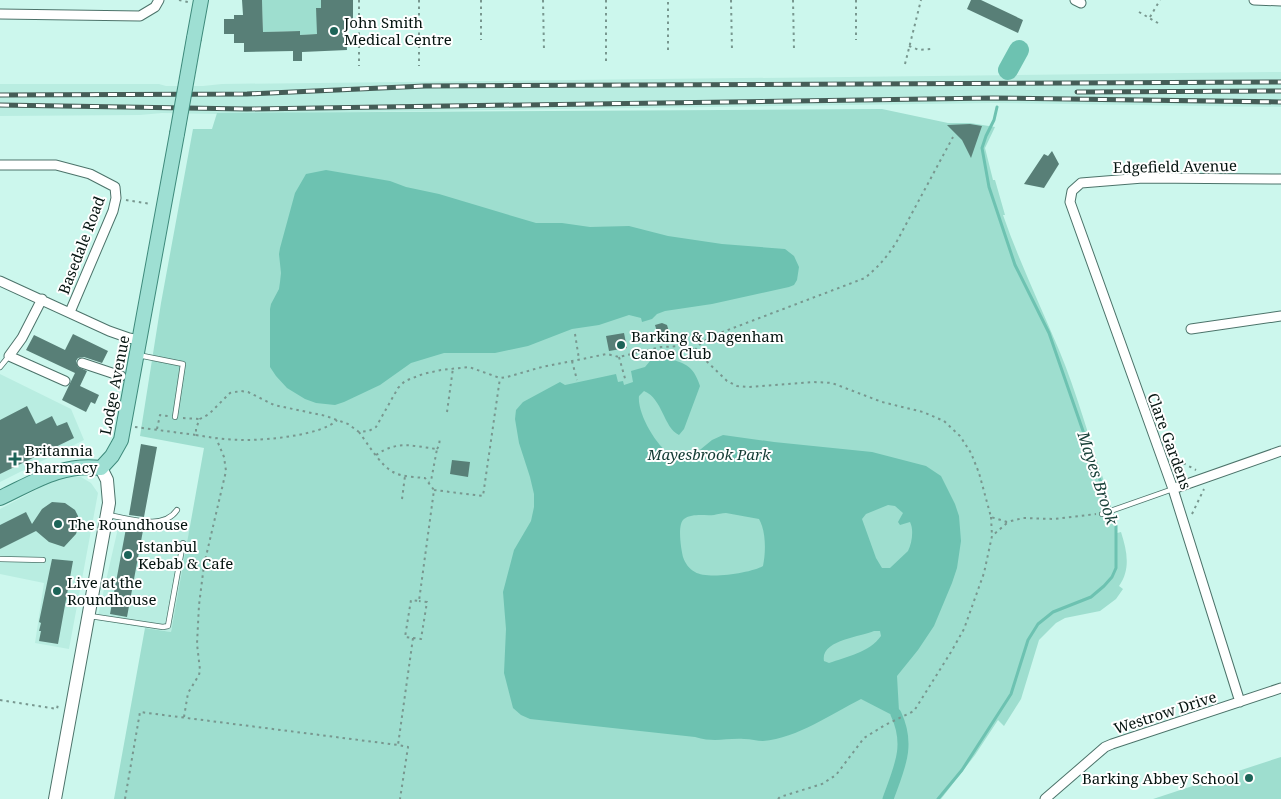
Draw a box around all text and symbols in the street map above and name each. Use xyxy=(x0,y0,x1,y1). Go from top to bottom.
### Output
place label: John Smith Medical Centre xyxy=(343,12,452,49)
marker: John Smith Medical Centre xyxy=(328,25,340,37)
street label: Edgefield Avenue xyxy=(1113,155,1237,177)
street label: Basedale Road xyxy=(53,193,109,297)
place label: Barking & Dagenham Canoe Club xyxy=(631,326,784,363)
street label: Lodge Avenue xyxy=(95,334,133,436)
marker: Barking & Dagenham Canoe Club xyxy=(615,339,627,351)
street label: Clare Gardens xyxy=(1143,390,1197,492)
water label: Mayes Brook xyxy=(1072,428,1124,528)
place label: Britannia Pharmacy xyxy=(25,440,98,477)
park label: Mayesbrook Park xyxy=(646,444,771,464)
marker: Britannia Pharmacy xyxy=(9,453,21,465)
place label: The Roundhouse xyxy=(68,514,188,534)
marker: The Roundhouse xyxy=(52,518,64,530)
place label: Istanbul Kebab & Cafe xyxy=(138,536,233,573)
marker: Istanbul Kebab & Cafe xyxy=(122,549,134,561)
place label: Live at the Roundhouse xyxy=(67,572,156,609)
marker: Live at the Roundhouse xyxy=(51,585,63,597)
street label: Westrow Drive xyxy=(1111,686,1219,738)
place label: Barking Abbey School xyxy=(1082,768,1239,788)
marker: Barking Abbey School xyxy=(1243,772,1255,784)

